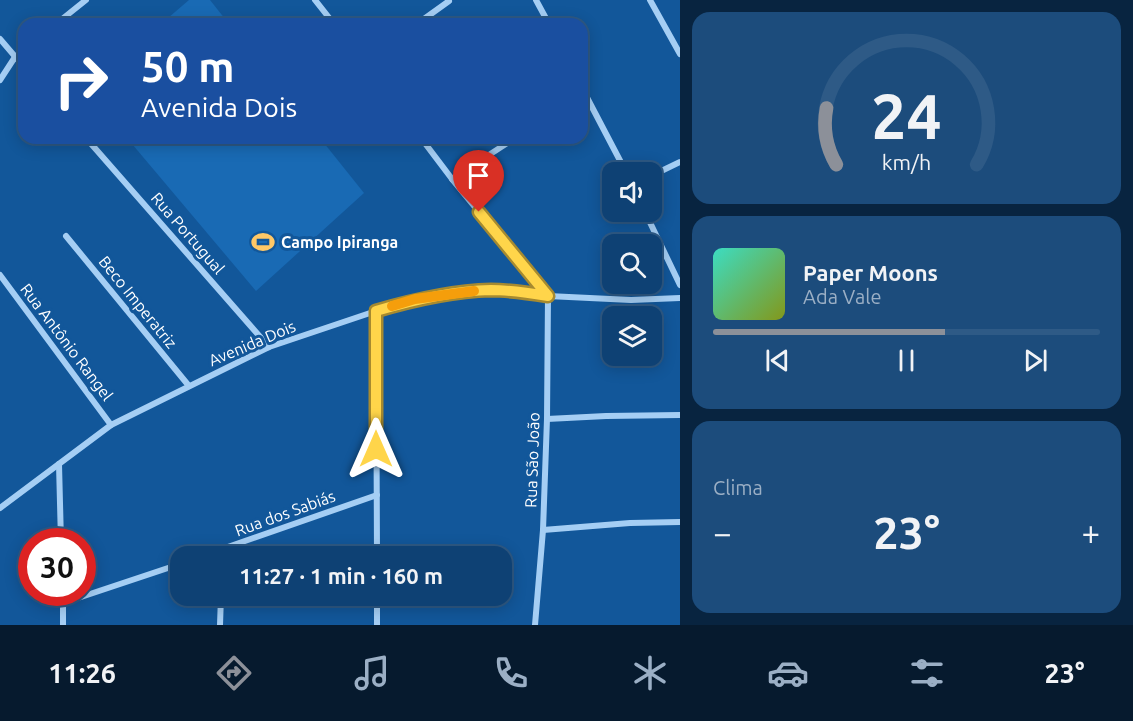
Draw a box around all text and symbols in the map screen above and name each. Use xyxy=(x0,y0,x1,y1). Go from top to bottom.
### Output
icon: right xyxy=(42,42,120,120)
text: 50 m xyxy=(141,43,235,90)
text: 24 xyxy=(871,81,942,151)
text: Avenida Dois xyxy=(141,92,297,122)
pin xyxy=(453,150,504,212)
text: km/h xyxy=(882,151,931,175)
icon: arrive xyxy=(462,159,495,192)
map controls xyxy=(602,162,662,366)
button: sound xyxy=(602,162,662,222)
street label: Rua Portugual xyxy=(148,189,228,277)
sports icon: Campo Ipiranga xyxy=(250,229,276,255)
place label: Campo Ipiranga xyxy=(281,233,398,251)
button: search xyxy=(602,234,662,294)
street label: Beco Imperatriz xyxy=(95,252,181,352)
text: Paper Moons xyxy=(803,260,938,285)
street label: Rua Antônio Rangel xyxy=(17,280,117,404)
text: Ada Vale xyxy=(803,285,881,308)
button: layers xyxy=(602,306,662,366)
street label: Avenida Dois xyxy=(206,317,298,369)
icon: previous xyxy=(761,344,794,377)
icon: pause xyxy=(890,344,923,377)
icon: next xyxy=(1019,344,1052,377)
street label: Rua São João xyxy=(521,412,543,508)
position arrow xyxy=(344,417,408,481)
text: Clima xyxy=(713,476,763,499)
street label: Rua dos Sabiás xyxy=(232,487,338,539)
text: 23° xyxy=(873,507,940,558)
text: − xyxy=(713,514,732,551)
text: + xyxy=(1081,514,1100,551)
speed limit sign: 30 xyxy=(18,528,96,606)
text: 11:27 · 1 min · 160 m xyxy=(239,563,443,588)
icon: directions xyxy=(213,652,255,694)
icon: music xyxy=(351,652,393,694)
icon: phone xyxy=(490,652,532,694)
icon: climate xyxy=(629,652,671,694)
icon: car xyxy=(767,652,809,694)
icon: filters xyxy=(906,652,948,694)
text: 11:26 xyxy=(48,658,116,688)
text: 23° xyxy=(1045,658,1085,688)

